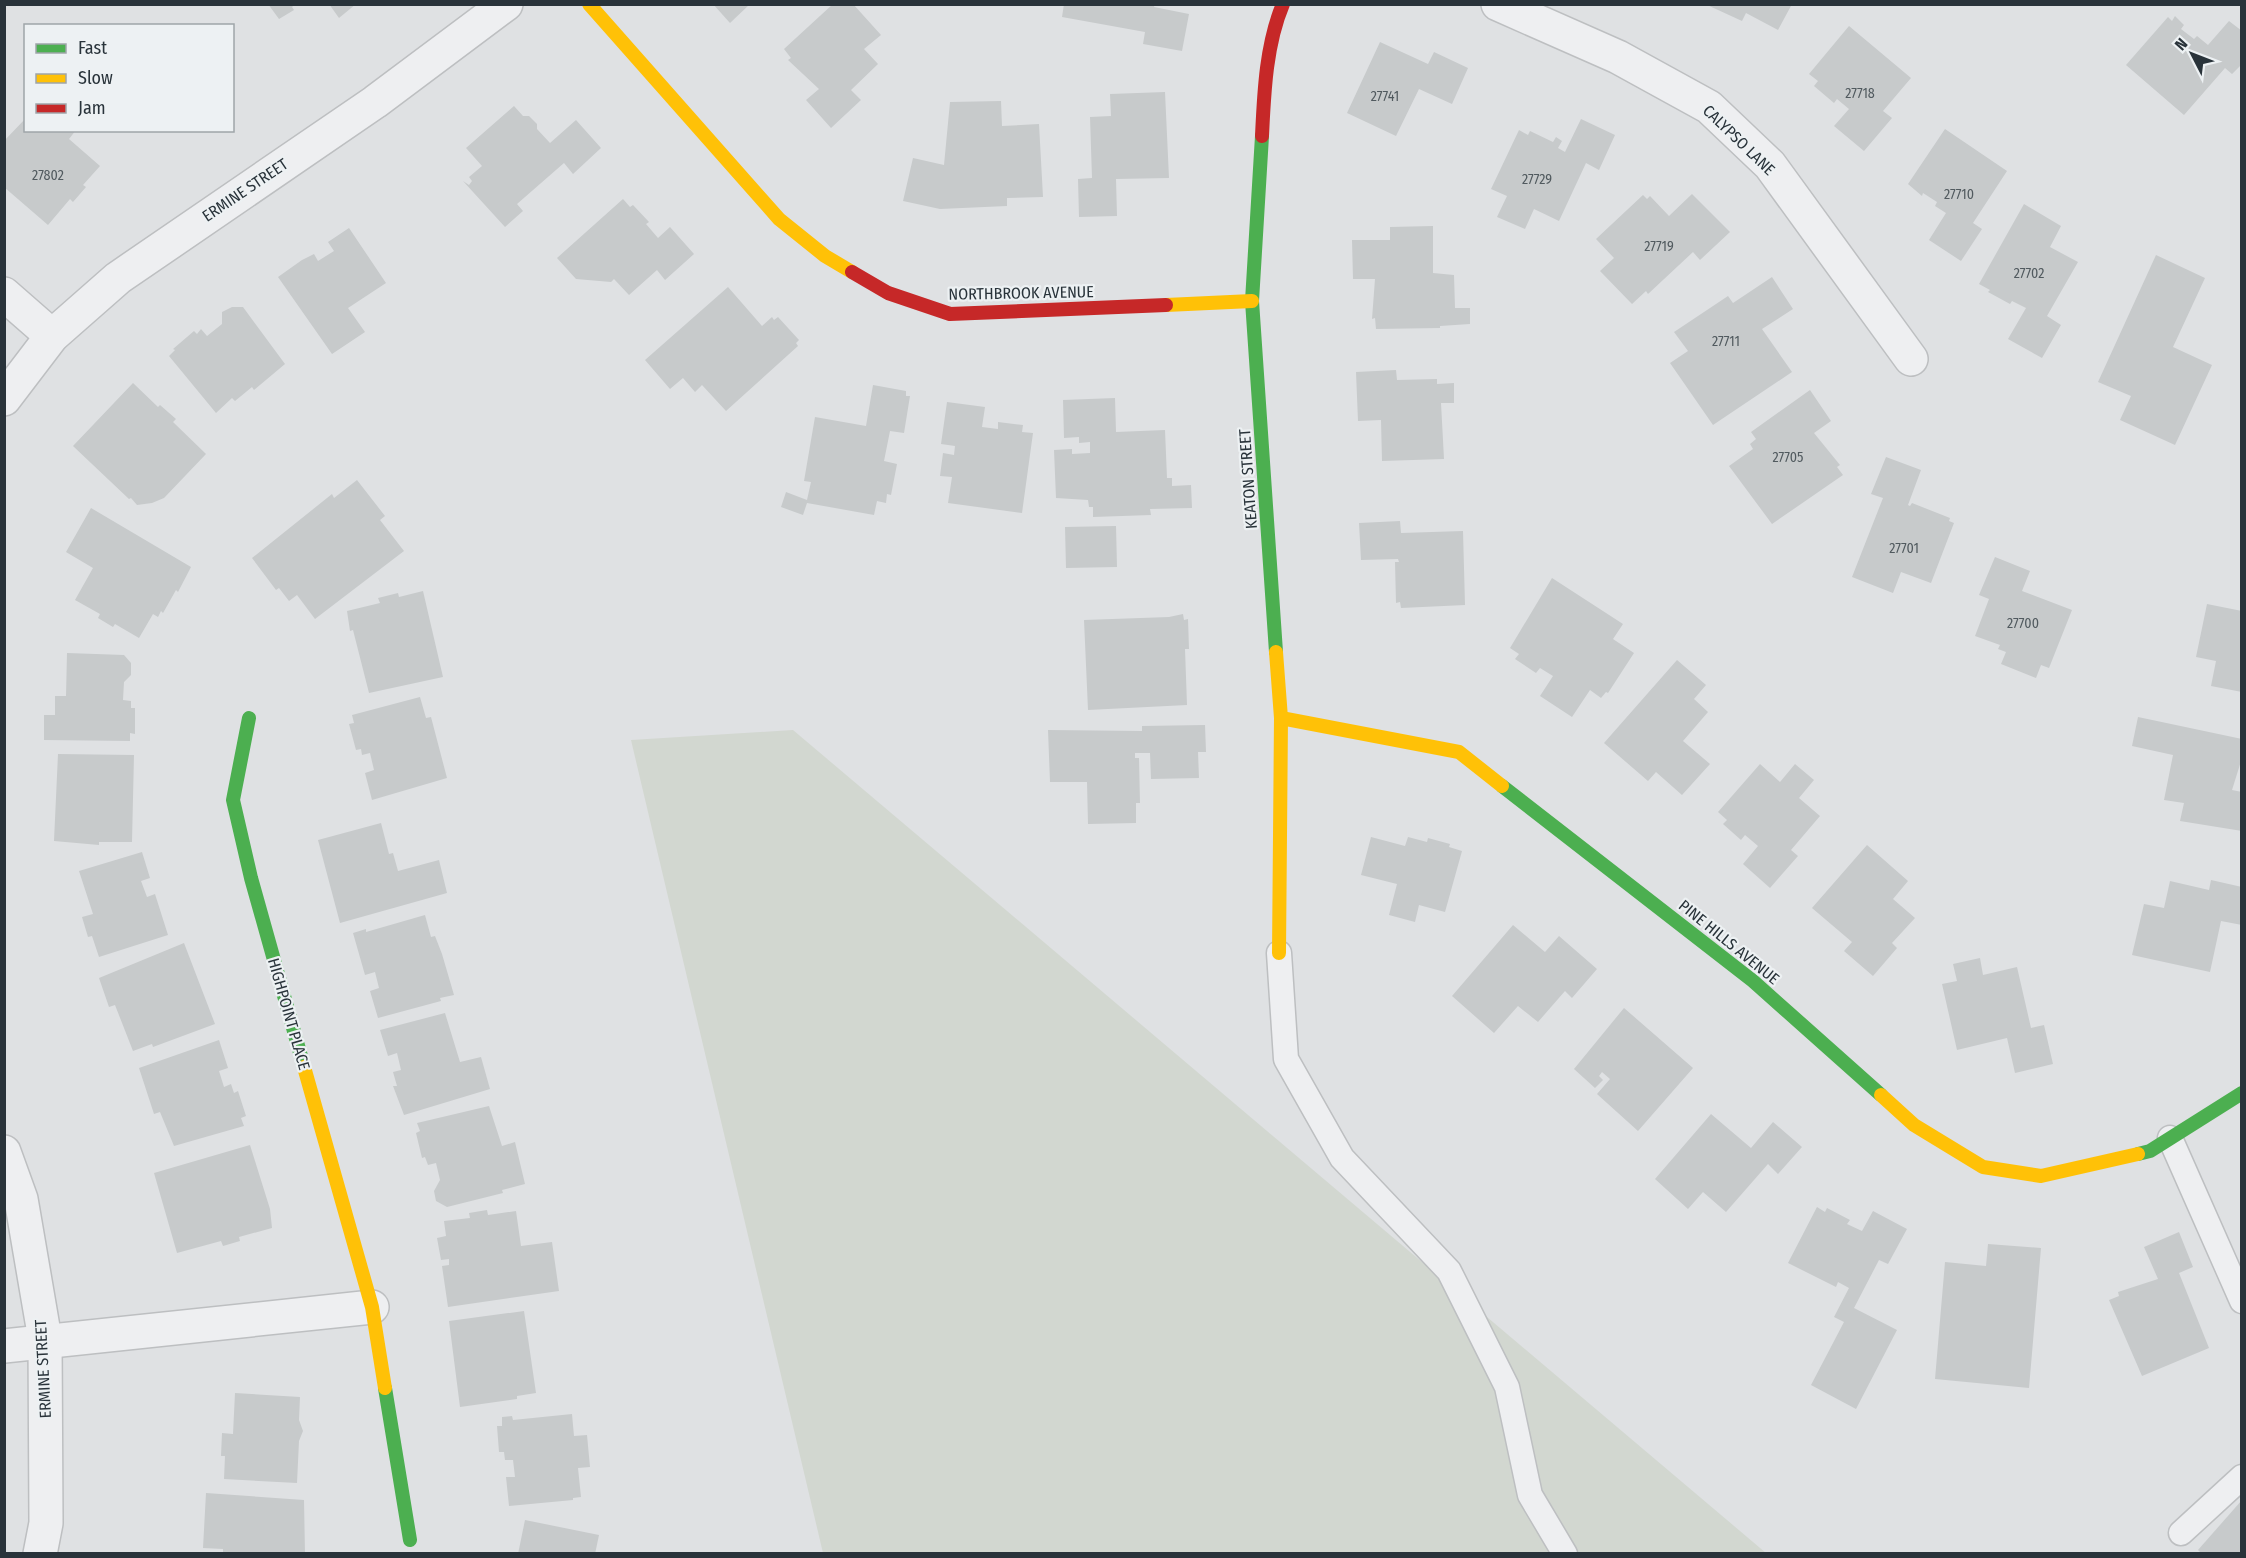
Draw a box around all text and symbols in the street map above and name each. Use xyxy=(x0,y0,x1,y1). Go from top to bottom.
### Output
legend xyxy=(24,24,234,132)
north arrow xyxy=(2162,24,2222,84)
text: N xyxy=(2171,34,2191,54)
text: Fast xyxy=(78,37,107,59)
text: Slow xyxy=(78,67,113,89)
house number: 27718 xyxy=(1845,85,1875,102)
house number: 27741 xyxy=(1371,88,1399,105)
text: Jam xyxy=(78,97,106,119)
street label: CALYPSO LANE xyxy=(1699,101,1779,179)
street label: ERMINE STREET xyxy=(199,154,292,226)
house number: 27802 xyxy=(32,167,64,184)
house number: 27729 xyxy=(1522,171,1552,188)
house number: 27710 xyxy=(1944,186,1974,203)
house number: 27719 xyxy=(1644,238,1674,255)
house number: 27702 xyxy=(2014,265,2044,282)
street label: NORTHBROOK AVENUE xyxy=(948,282,1094,304)
house number: 27711 xyxy=(1712,333,1740,350)
street label: KEATON STREET xyxy=(1235,428,1261,530)
house number: 27705 xyxy=(1772,449,1804,466)
house number: 27701 xyxy=(1889,540,1919,557)
house number: 27700 xyxy=(2007,615,2039,632)
street label: PINE HILLS AVENUE xyxy=(1675,896,1783,988)
street label: HIGHPOINT PLACE xyxy=(264,956,314,1072)
street label: ERMINE STREET xyxy=(31,1319,55,1419)

